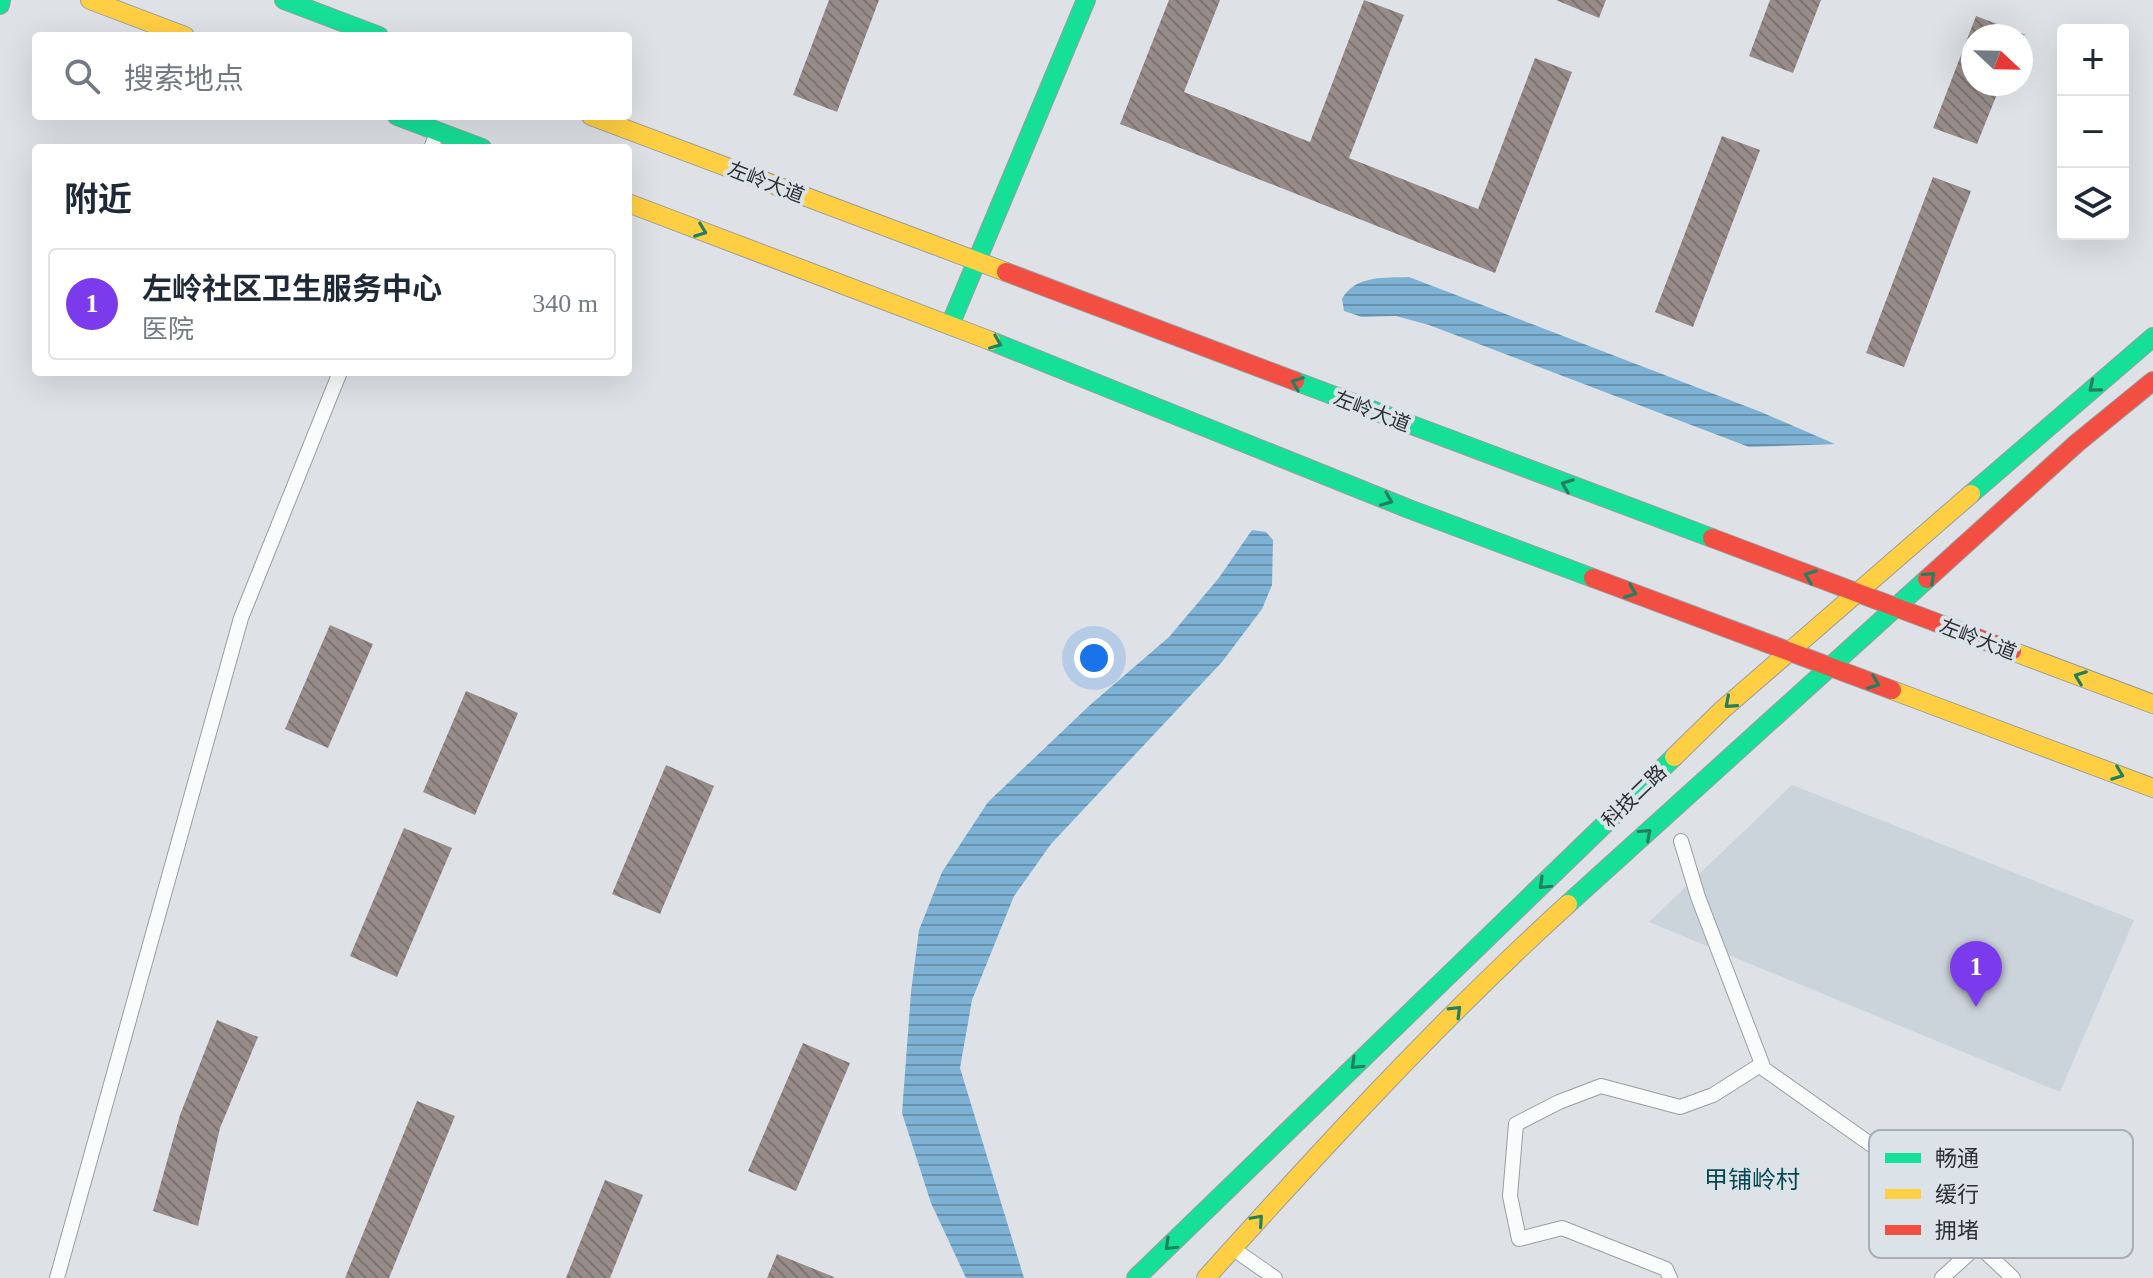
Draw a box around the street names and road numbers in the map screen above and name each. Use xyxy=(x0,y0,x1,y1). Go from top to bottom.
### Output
street label: 左岭大道 xyxy=(725,157,807,207)
street label: 左岭大道 xyxy=(1331,386,1413,436)
street label: 左岭大道 xyxy=(1937,614,2019,664)
street label: 科技二路 xyxy=(1598,760,1670,832)

